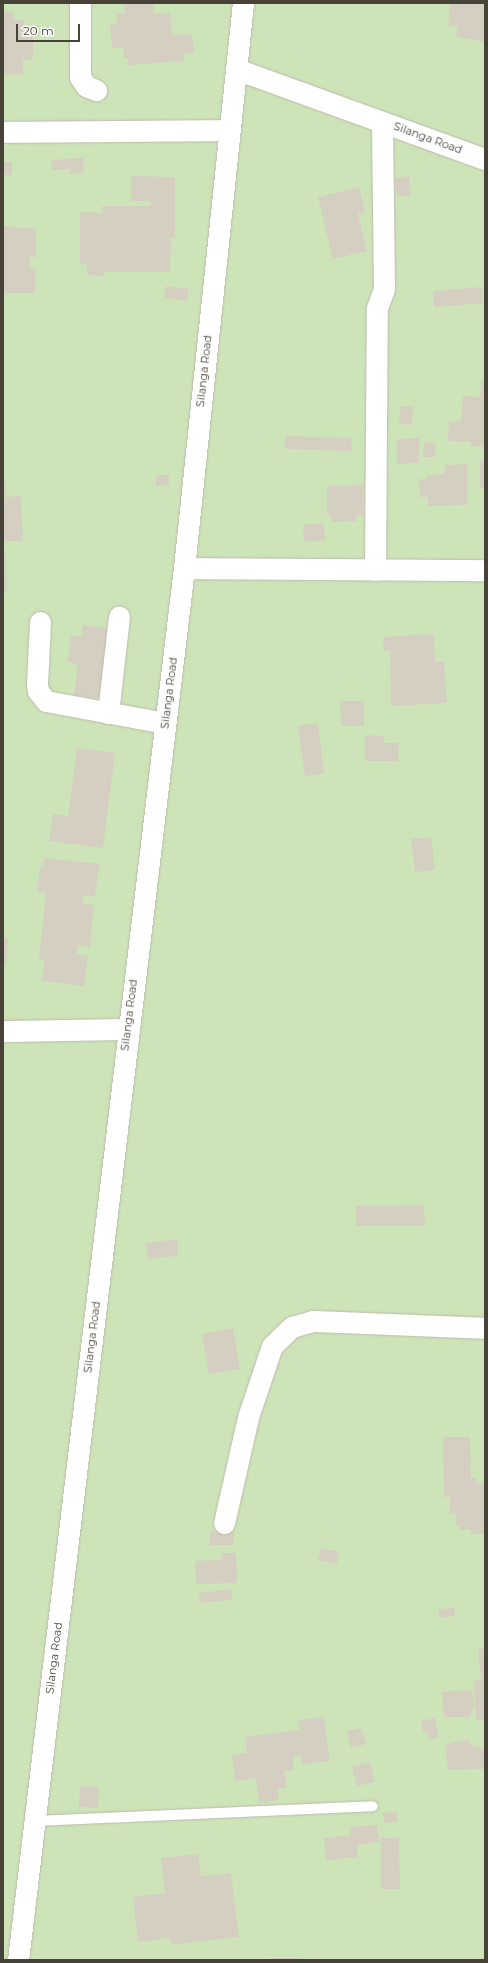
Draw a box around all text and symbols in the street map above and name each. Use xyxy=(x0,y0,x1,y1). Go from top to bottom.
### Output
scale bar xyxy=(18,16,82,42)
text: 20 m xyxy=(23,23,54,38)
street label: Silanga Road xyxy=(392,119,464,157)
street label: Silanga Road xyxy=(194,334,214,408)
street label: Silanga Road xyxy=(158,656,180,730)
street label: Silanga Road xyxy=(118,978,140,1052)
street label: Silanga Road xyxy=(81,1300,103,1374)
street label: Silanga Road xyxy=(43,1621,65,1695)

